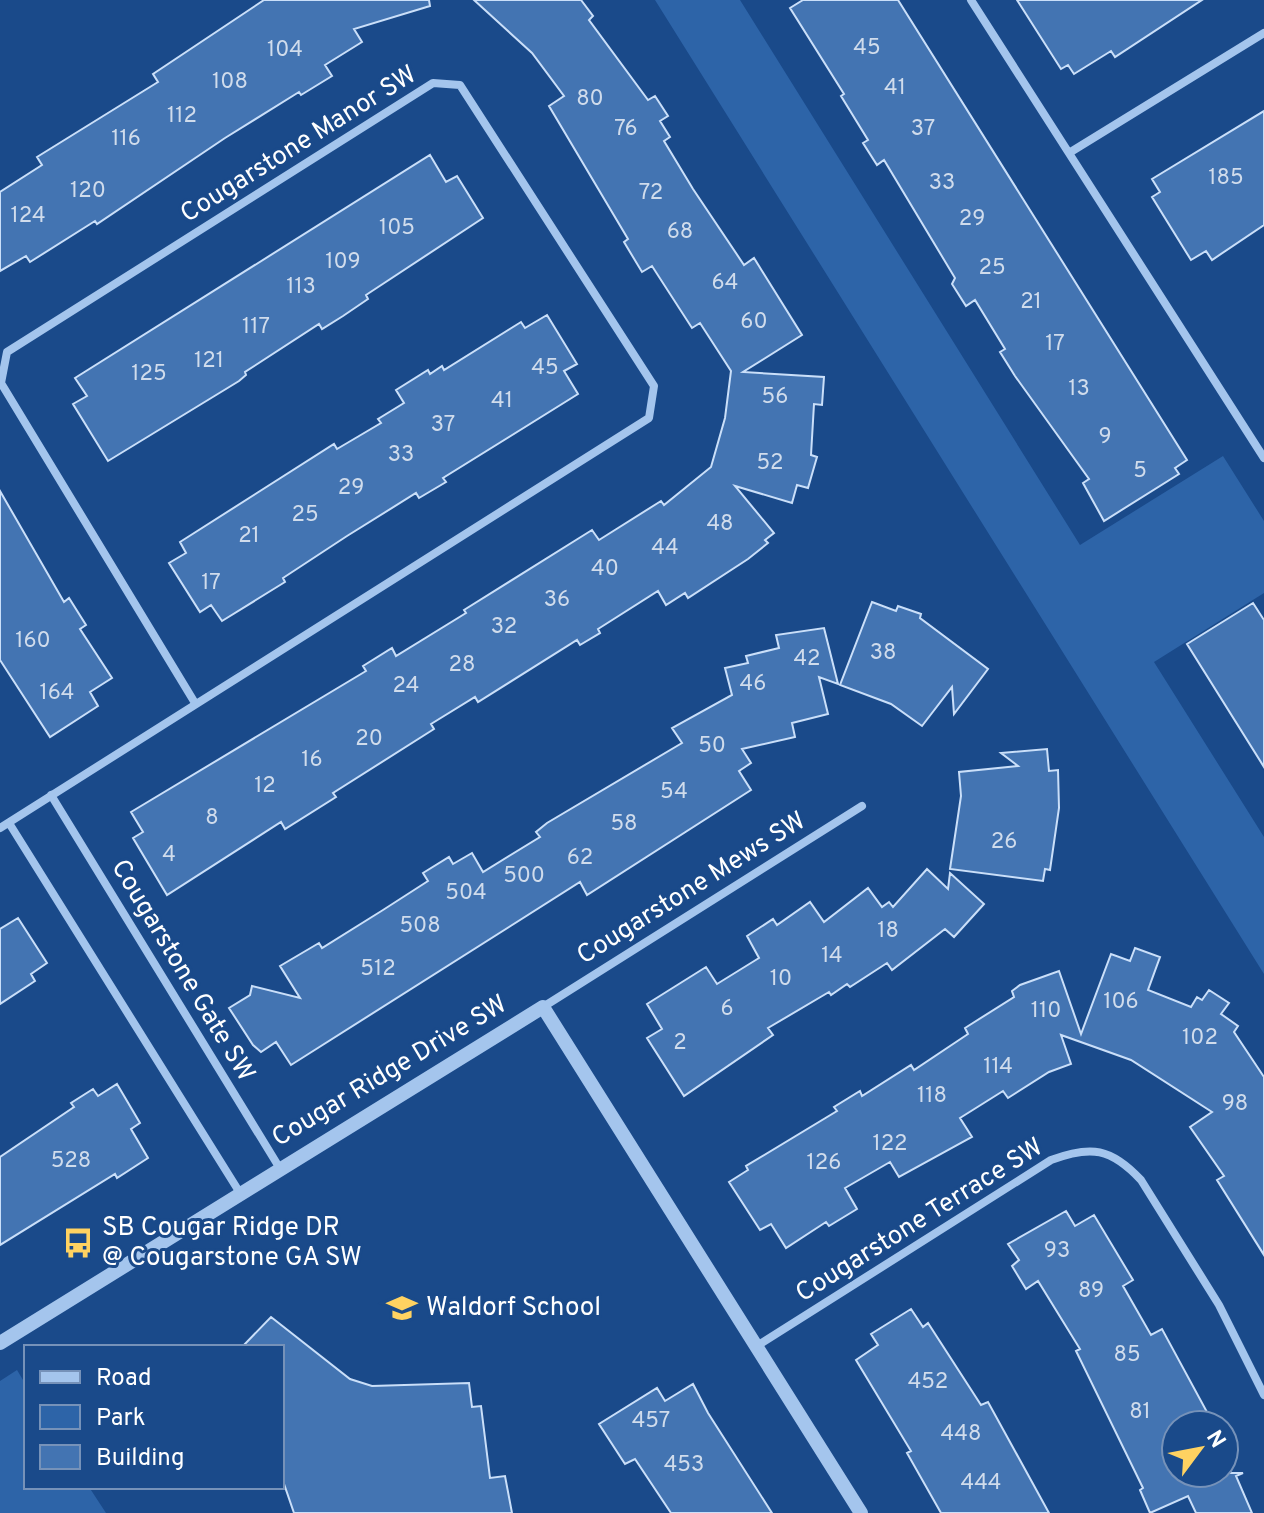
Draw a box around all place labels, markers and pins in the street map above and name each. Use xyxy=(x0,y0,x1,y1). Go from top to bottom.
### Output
place label: SB Cougar Ridge DR @ Cougarstone GA SW xyxy=(102,1212,362,1275)
bus stop icon: SB Cougar Ridge DR @ Cougarstone GA SW xyxy=(61,1226,95,1260)
school or university icon: Waldorf School xyxy=(385,1291,419,1325)
place label: Waldorf School xyxy=(426,1292,601,1325)

